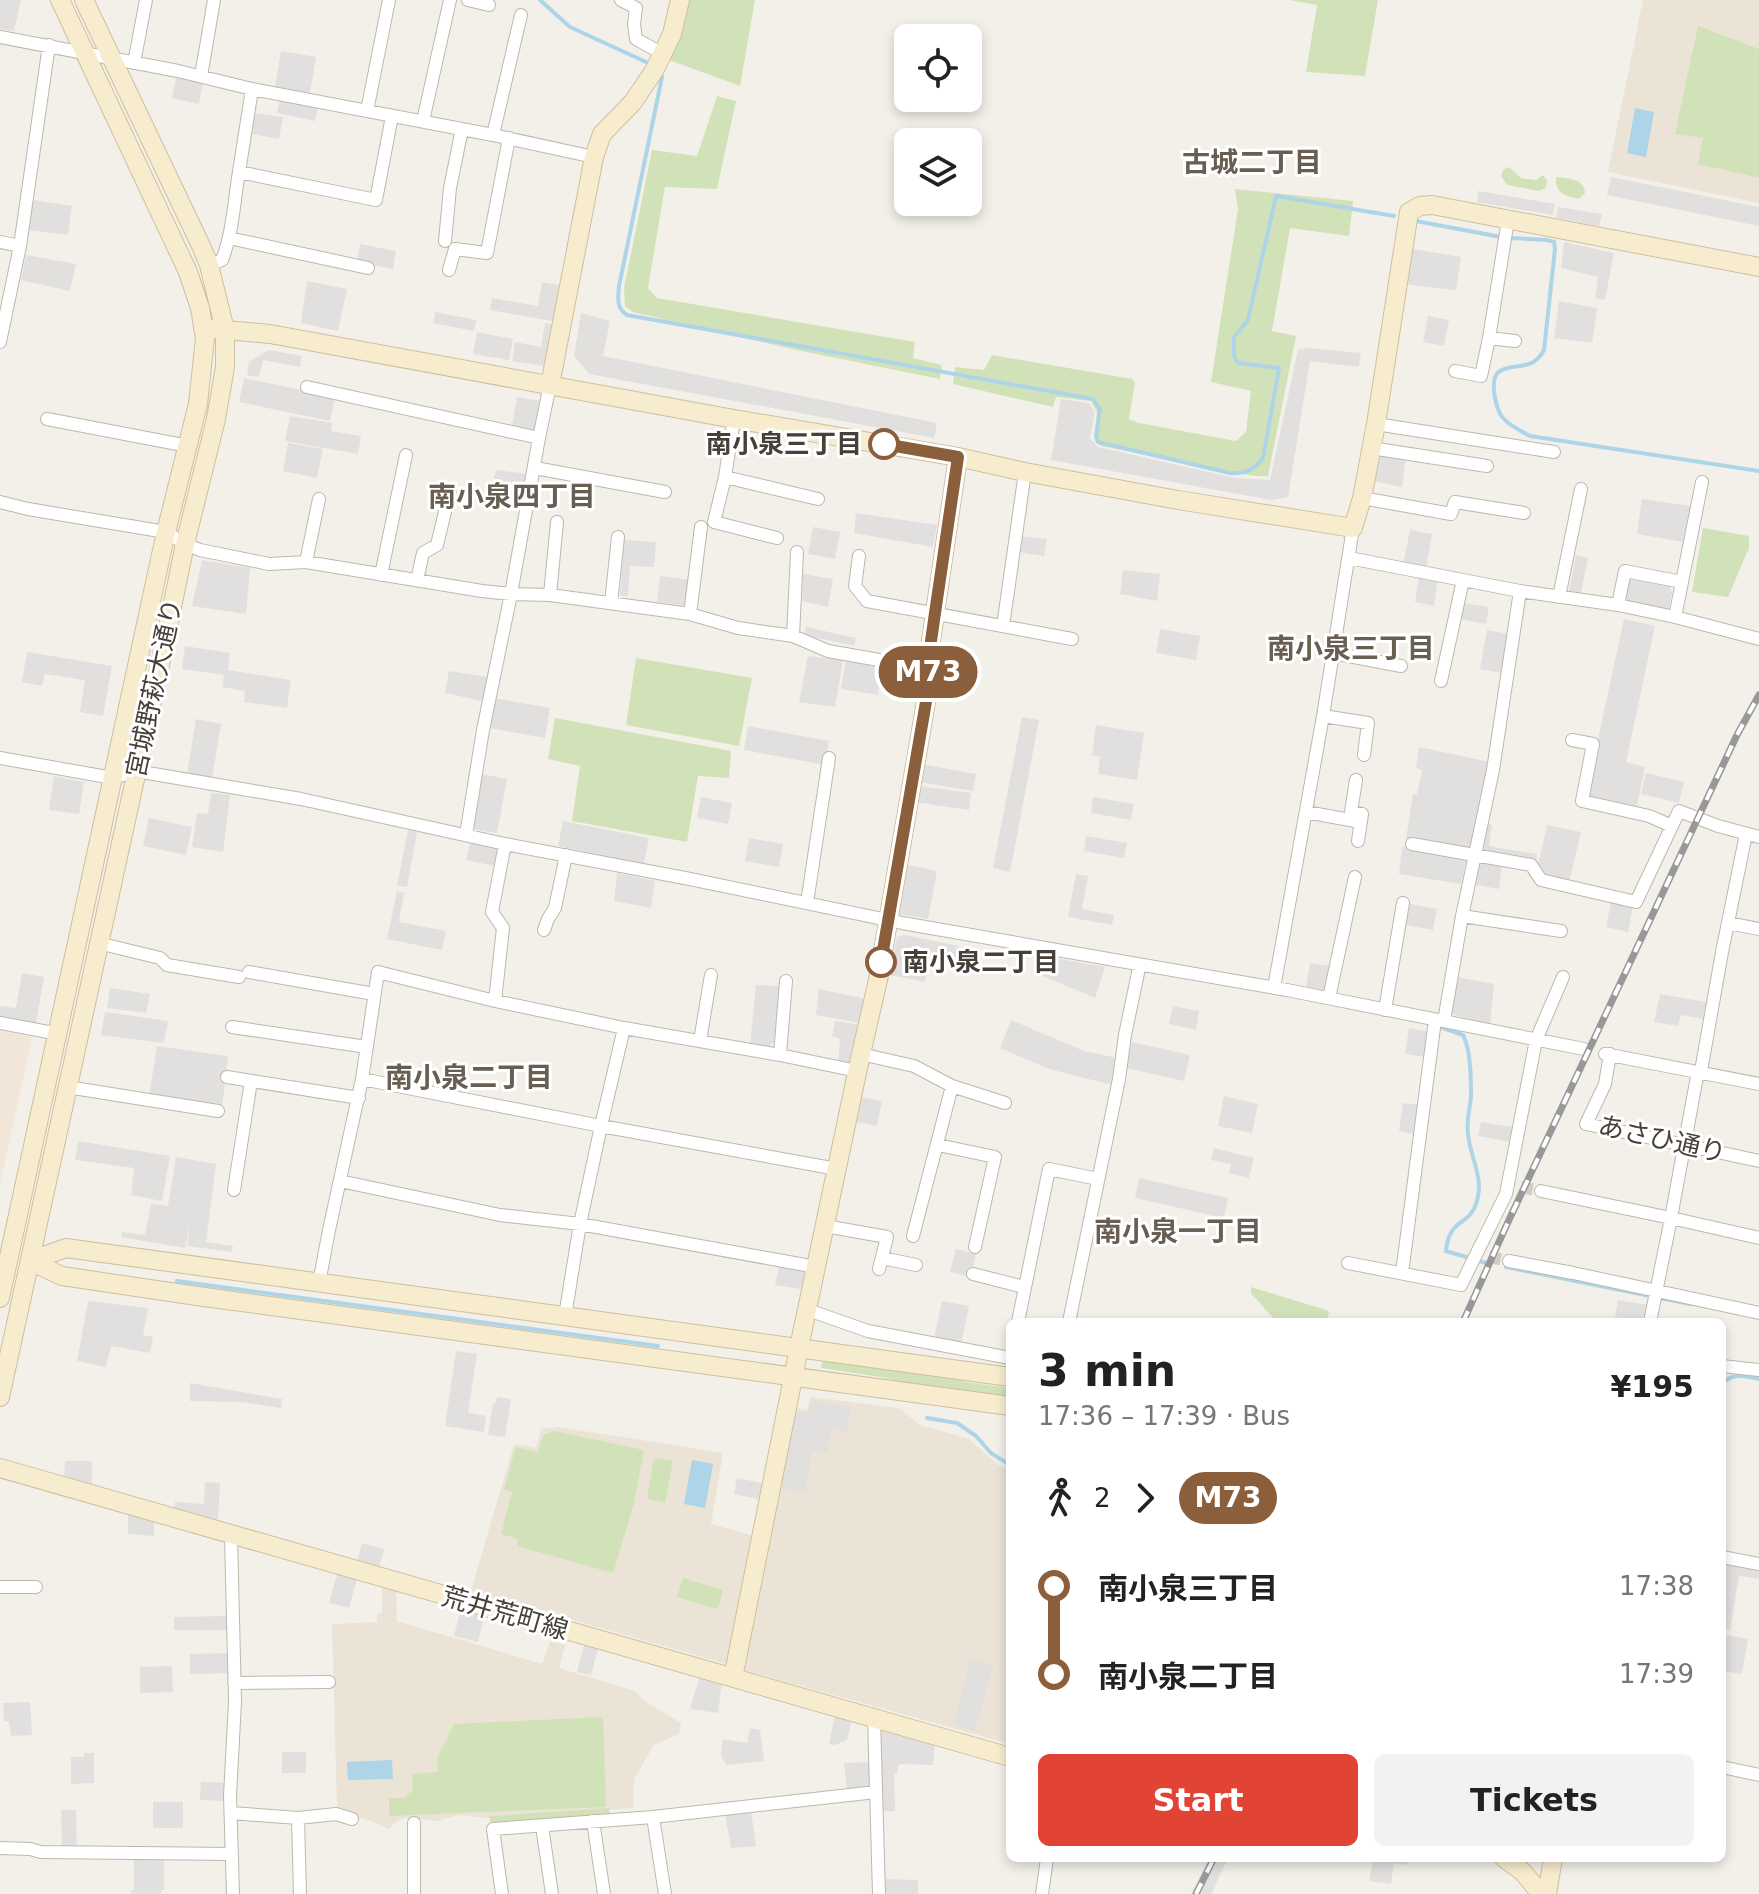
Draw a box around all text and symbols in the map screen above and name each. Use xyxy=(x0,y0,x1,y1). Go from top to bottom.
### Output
map controls xyxy=(894,24,982,216)
button: locate xyxy=(894,24,982,112)
button: layers xyxy=(894,128,982,216)
district label: 古城二丁目 xyxy=(1182,146,1322,179)
place label: 南小泉三丁目 xyxy=(706,429,862,459)
marker: 南小泉三丁目 xyxy=(869,429,899,459)
district label: 南小泉四丁目 xyxy=(428,480,596,513)
street label: 宮城野萩大通り xyxy=(120,596,188,780)
district label: 南小泉三丁目 xyxy=(1267,632,1435,665)
line badge: M73 xyxy=(882,646,974,698)
text: M73 xyxy=(895,655,961,688)
marker: 南小泉二丁目 xyxy=(866,947,896,977)
place label: 南小泉二丁目 xyxy=(903,947,1059,977)
district label: 南小泉二丁目 xyxy=(385,1061,553,1094)
street label: あさひ通り xyxy=(1595,1110,1729,1168)
district label: 南小泉一丁目 xyxy=(1094,1215,1262,1248)
text: 3 min xyxy=(1038,1345,1176,1396)
text: ¥195 xyxy=(1611,1369,1694,1404)
text: 17:36 – 17:39 · Bus xyxy=(1038,1401,1290,1431)
icon: walk xyxy=(1038,1476,1082,1520)
icon: forward xyxy=(1123,1476,1167,1520)
text: M73 xyxy=(1195,1481,1261,1514)
text: 2 xyxy=(1094,1483,1111,1513)
text: 南小泉三丁目 xyxy=(1098,1571,1278,1606)
text: 17:38 xyxy=(1619,1571,1694,1601)
street label: 荒井荒町線 xyxy=(438,1581,572,1645)
text: 南小泉二丁目 xyxy=(1098,1659,1278,1694)
text: 17:39 xyxy=(1619,1659,1694,1689)
button: Start xyxy=(1038,1754,1358,1846)
button: Tickets xyxy=(1374,1754,1694,1846)

